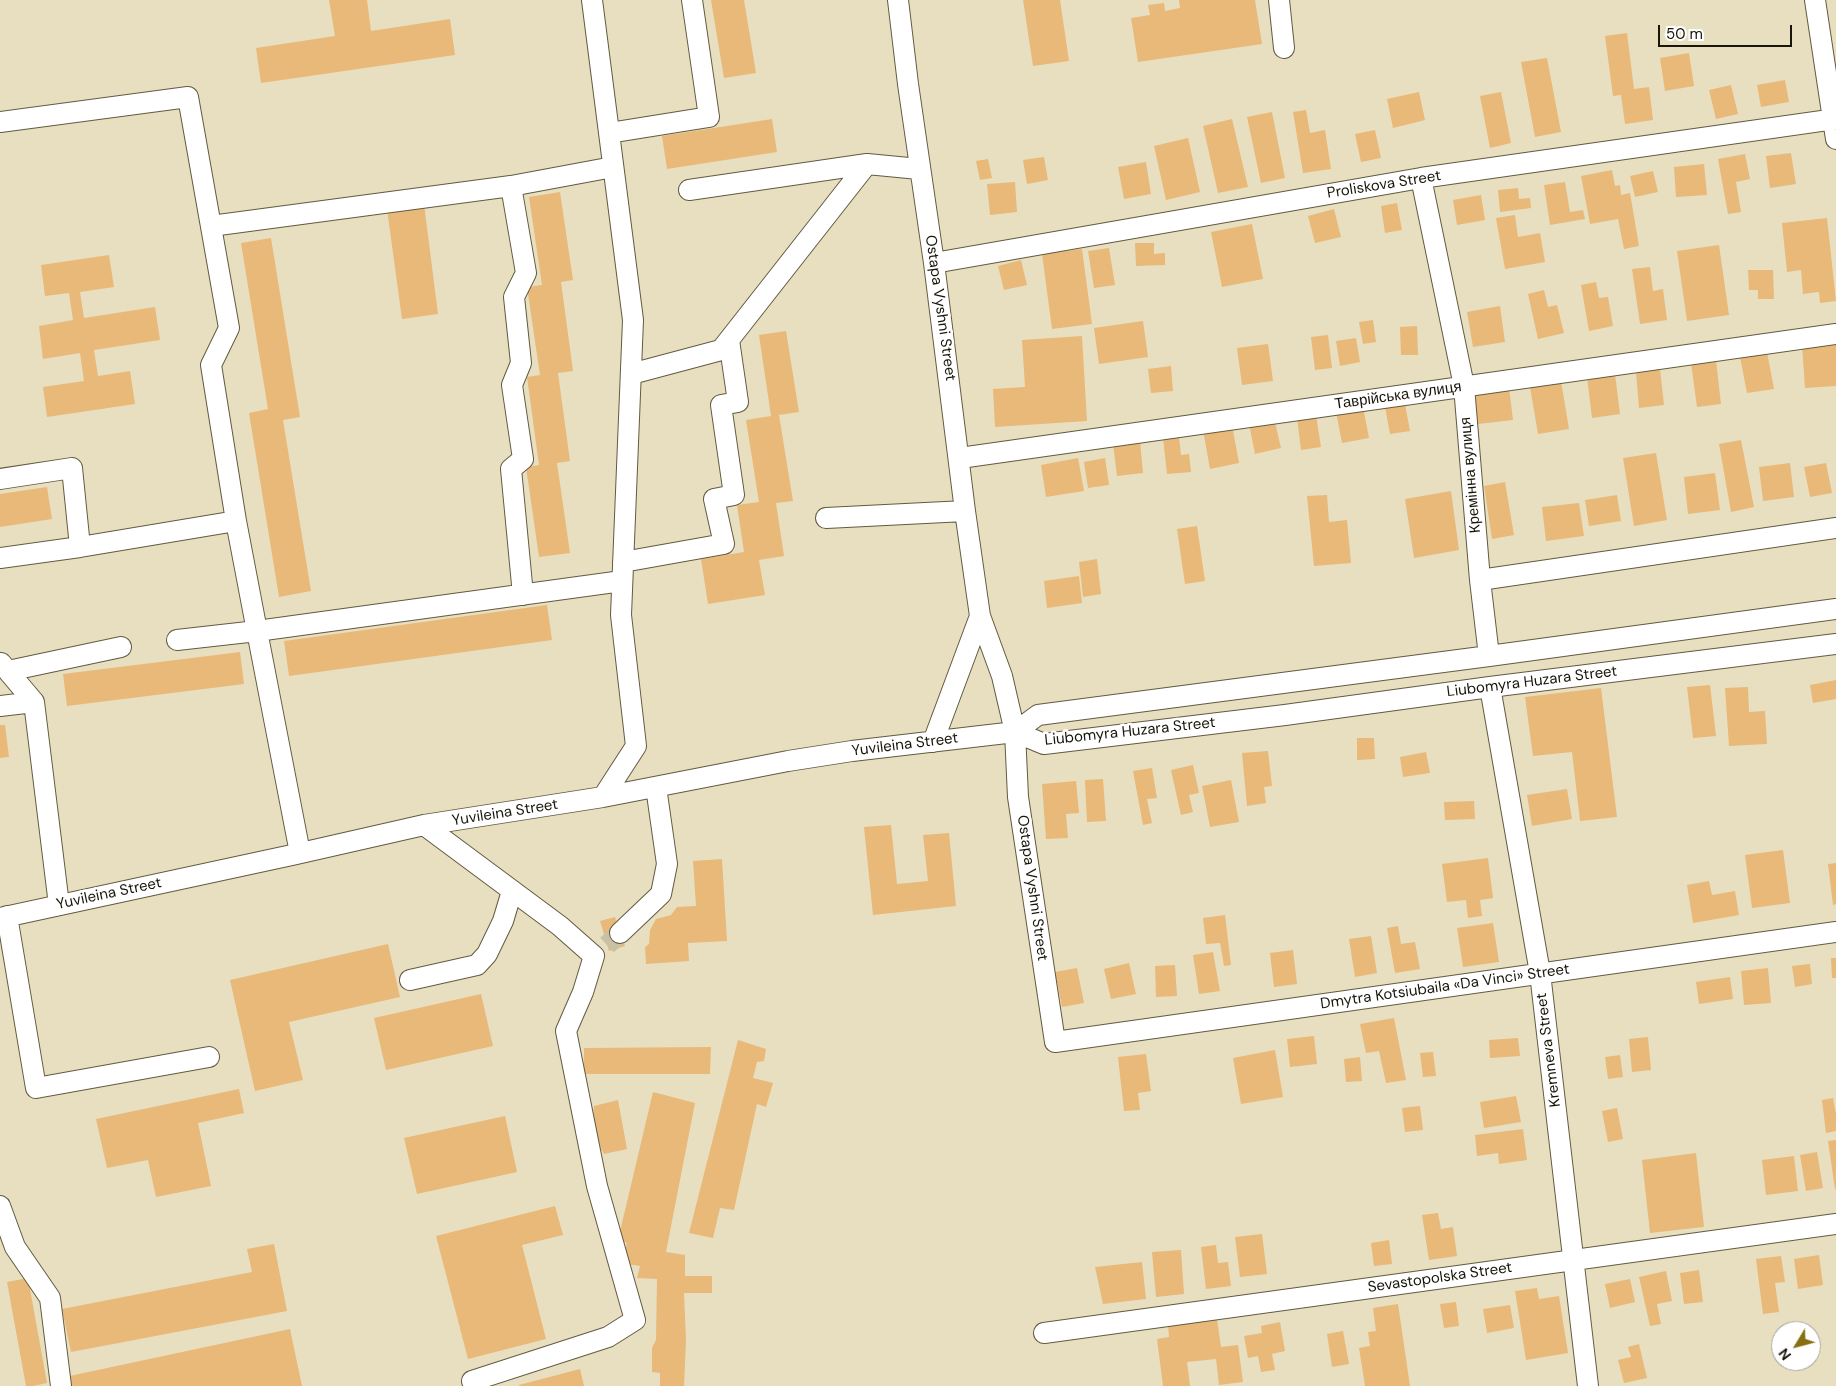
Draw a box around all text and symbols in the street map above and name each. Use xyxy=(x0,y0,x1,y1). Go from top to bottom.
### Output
scale bar xyxy=(1661,15,1795,47)
text: 50 m xyxy=(1666,24,1703,44)
street label: Proliskova Street xyxy=(1326,167,1442,203)
street label: Ostapa Vyshni Street xyxy=(921,234,959,382)
street label: Таврійська вулиця xyxy=(1333,378,1463,414)
street label: Кремінна вулиця xyxy=(1457,416,1485,534)
street label: Liubomyra Huzara Street xyxy=(1446,663,1618,701)
street label: Liubomyra Huzara Street xyxy=(1044,714,1216,750)
street label: Yuvileina Street xyxy=(851,730,959,760)
street label: Yuvileina Street xyxy=(451,796,559,830)
street label: Ostapa Vyshni Street xyxy=(1013,814,1051,962)
street label: Yuvileina Street xyxy=(55,874,163,914)
street label: Dmytra Kotsiubaila «Da Vinci» Street xyxy=(1319,961,1571,1013)
street label: Kremneva Street xyxy=(1533,992,1565,1108)
street label: Sevastopolska Street xyxy=(1367,1259,1513,1297)
north arrow xyxy=(1771,1321,1821,1371)
text: N xyxy=(1775,1345,1795,1364)

